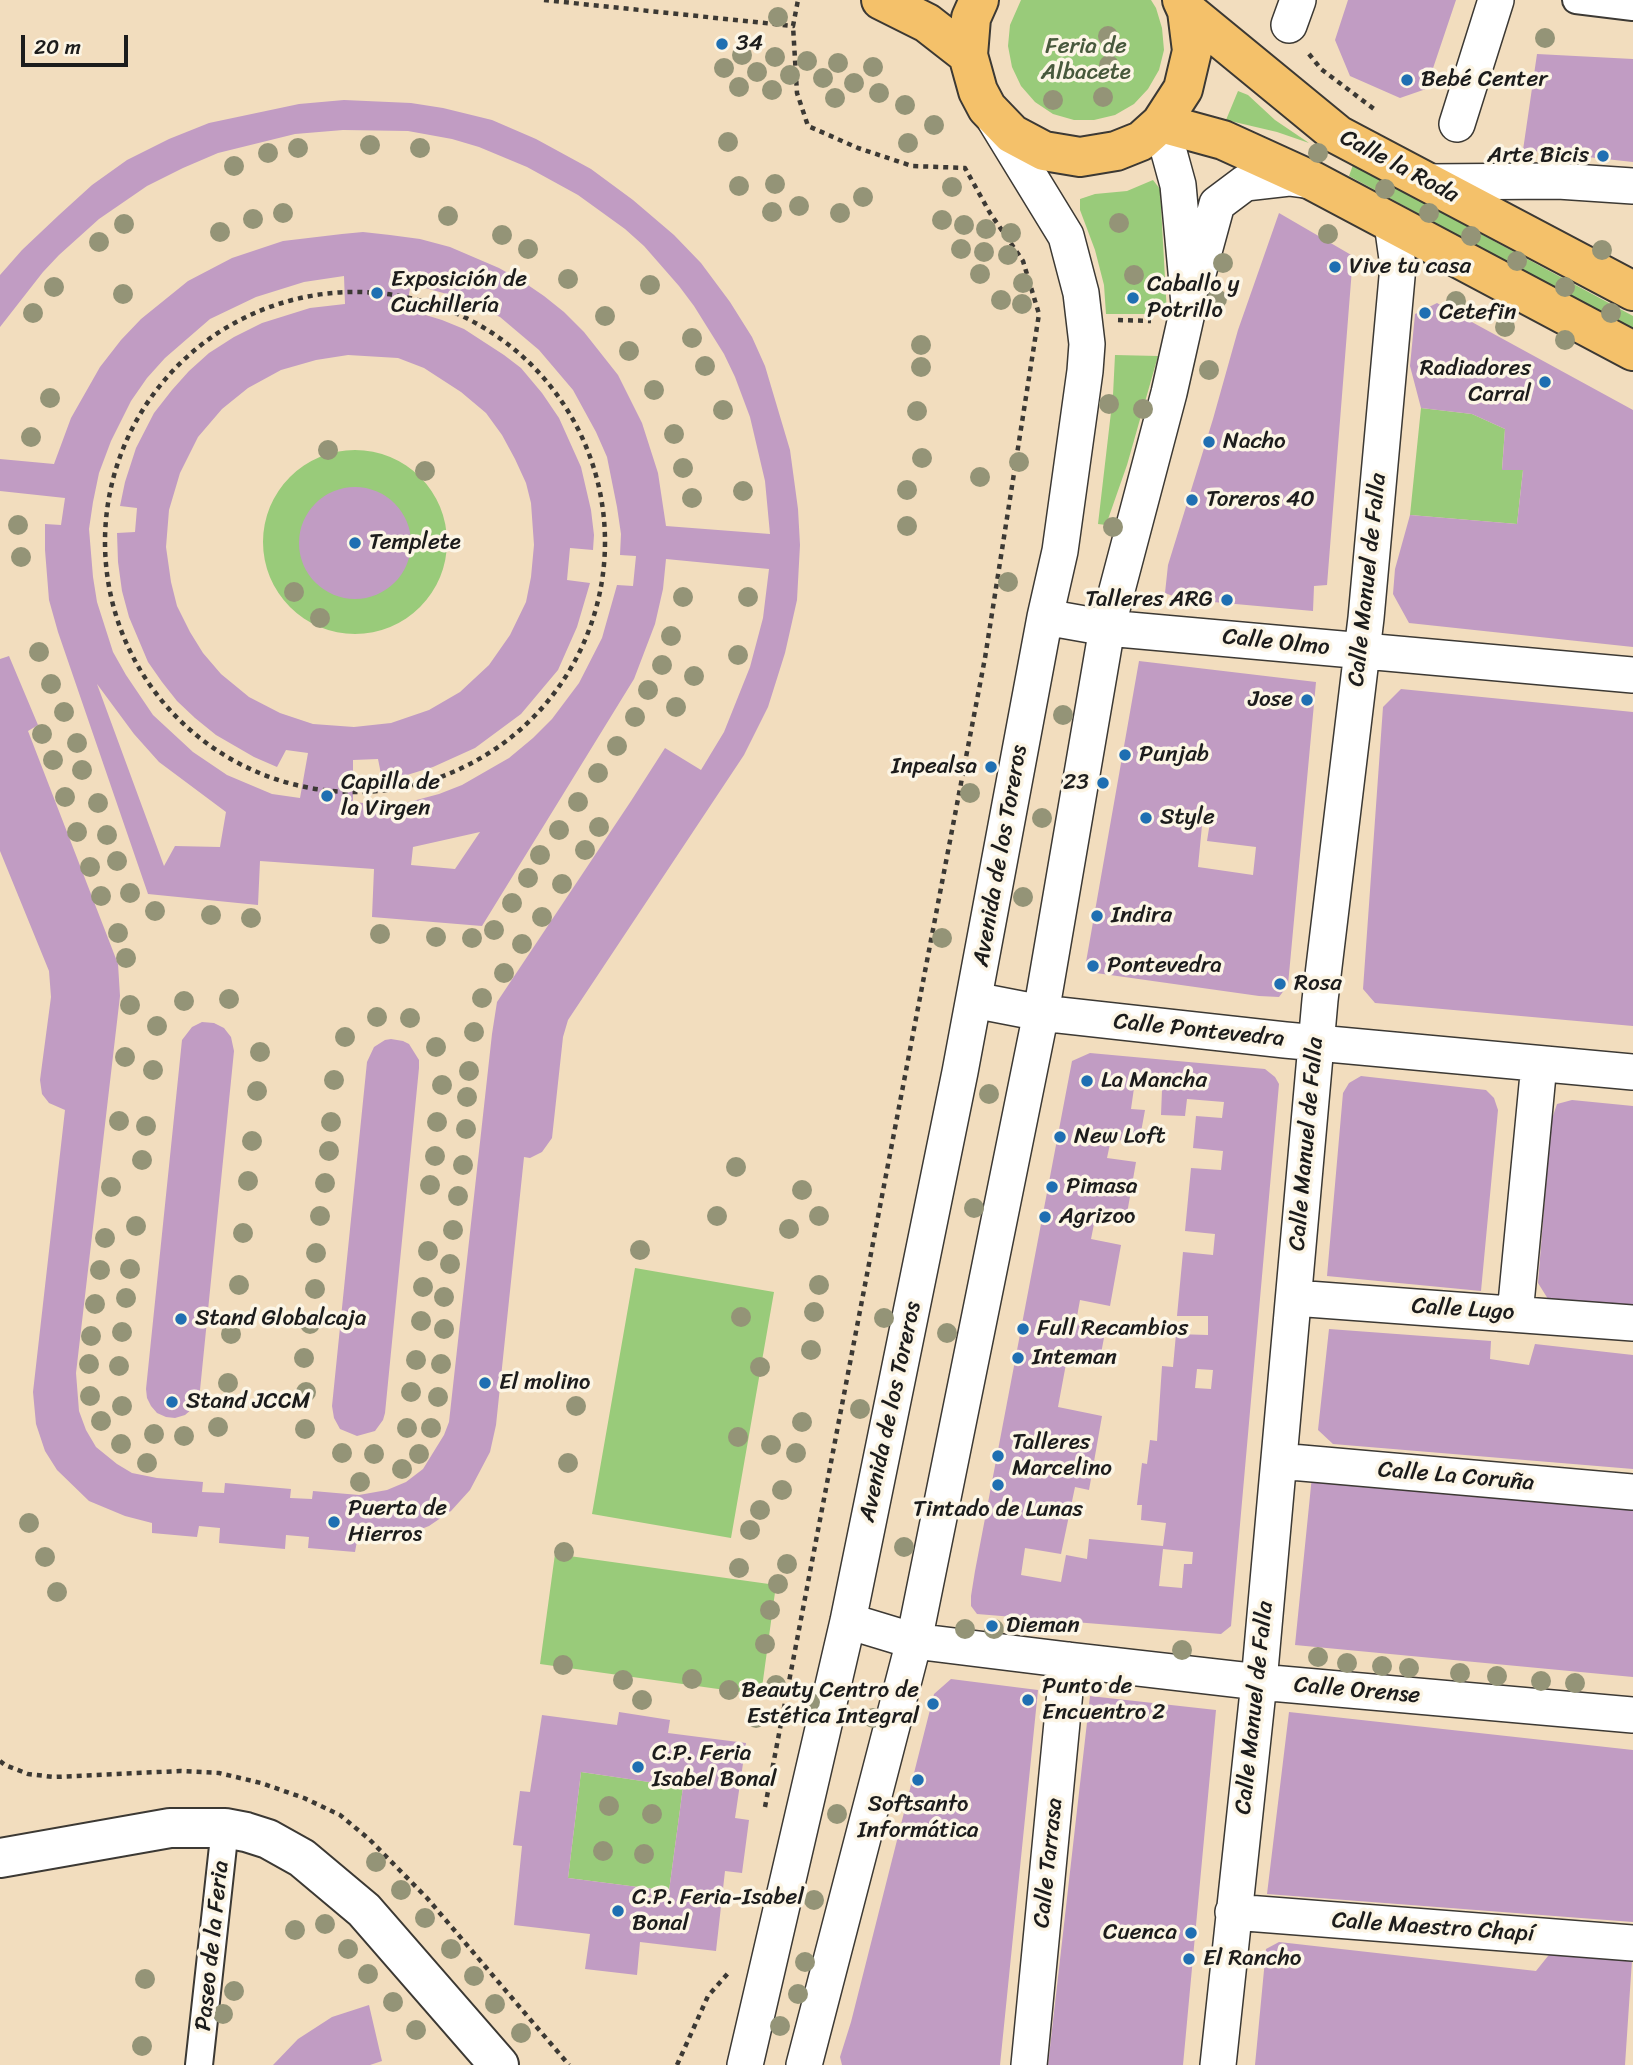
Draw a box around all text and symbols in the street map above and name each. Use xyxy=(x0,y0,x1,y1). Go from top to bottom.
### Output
scale bar xyxy=(24,21,131,65)
text: 20 m xyxy=(34,28,81,66)
place label: 34 xyxy=(736,30,763,58)
park label: Feria de Albacete xyxy=(1041,33,1131,87)
marker: 34 xyxy=(714,36,730,52)
place label: Bebé Center xyxy=(1421,66,1548,94)
marker: Bebé Center xyxy=(1399,72,1415,88)
street label: Calle la Roda xyxy=(1335,124,1463,210)
place label: Arte Bicis xyxy=(1487,142,1589,170)
marker: Arte Bicis xyxy=(1595,148,1611,164)
place label: Vive tu casa xyxy=(1349,253,1471,281)
marker: Vive tu casa xyxy=(1327,259,1343,275)
place label: Exposición de Cuchillería xyxy=(391,266,527,320)
place label: Caballo y Potrillo xyxy=(1147,271,1239,325)
marker: Exposición de Cuchillería xyxy=(369,285,385,301)
marker: Caballo y Potrillo xyxy=(1125,290,1141,306)
place label: Cetefin xyxy=(1439,299,1516,327)
marker: Cetefin xyxy=(1417,305,1433,321)
place label: Radiadores Carral xyxy=(1420,355,1531,409)
marker: Radiadores Carral xyxy=(1537,374,1553,390)
place label: Nacho xyxy=(1223,428,1286,456)
marker: Nacho xyxy=(1201,434,1217,450)
street label: Calle Manuel de Falla xyxy=(1343,472,1393,688)
place label: Toreros 40 xyxy=(1206,486,1315,514)
marker: Toreros 40 xyxy=(1184,492,1200,508)
place label: Templete xyxy=(369,529,461,557)
marker: Templete xyxy=(347,535,363,551)
place label: Talleres ARG xyxy=(1085,586,1213,614)
marker: Talleres ARG xyxy=(1219,592,1235,608)
street label: Calle Olmo xyxy=(1221,624,1331,662)
place label: Jose xyxy=(1248,686,1293,714)
marker: Jose xyxy=(1299,692,1315,708)
place label: Punjab xyxy=(1139,741,1209,769)
street label: Avenida de los Toreros xyxy=(968,743,1034,969)
marker: Punjab xyxy=(1117,747,1133,763)
place label: Inpealsa xyxy=(891,753,977,781)
marker: Inpealsa xyxy=(983,759,999,775)
place label: Capilla de la Virgen xyxy=(341,769,440,823)
place label: 23 xyxy=(1063,769,1089,797)
marker: 23 xyxy=(1095,775,1111,791)
marker: Capilla de la Virgen xyxy=(319,788,335,804)
place label: Style xyxy=(1160,804,1215,832)
marker: Style xyxy=(1138,810,1154,826)
place label: Indira xyxy=(1111,902,1172,930)
marker: Indira xyxy=(1089,908,1105,924)
place label: Pontevedra xyxy=(1107,952,1222,980)
marker: Pontevedra xyxy=(1085,958,1101,974)
place label: Rosa xyxy=(1294,970,1342,998)
marker: Rosa xyxy=(1272,976,1288,992)
street label: Calle Pontevedra xyxy=(1112,1008,1286,1054)
street label: Calle Manuel de Falla xyxy=(1284,1036,1330,1252)
place label: La Mancha xyxy=(1101,1067,1207,1095)
marker: La Mancha xyxy=(1079,1073,1095,1089)
place label: New Loft xyxy=(1074,1123,1165,1151)
marker: New Loft xyxy=(1052,1129,1068,1145)
place label: Pimasa xyxy=(1066,1173,1138,1201)
marker: Pimasa xyxy=(1044,1179,1060,1195)
place label: Agrizoo xyxy=(1059,1203,1135,1231)
marker: Agrizoo xyxy=(1037,1209,1053,1225)
street label: Calle Lugo xyxy=(1411,1293,1515,1327)
street label: Avenida de los Toreros xyxy=(854,1299,928,1525)
place label: Stand Globalcaja xyxy=(195,1305,367,1333)
marker: Stand Globalcaja xyxy=(173,1311,189,1327)
place label: Full Recambios xyxy=(1037,1315,1188,1343)
marker: Full Recambios xyxy=(1015,1321,1031,1337)
place label: Inteman xyxy=(1032,1344,1117,1372)
marker: Inteman xyxy=(1010,1350,1026,1366)
place label: El molino xyxy=(499,1369,590,1397)
marker: El molino xyxy=(477,1375,493,1391)
place label: Stand JCCM xyxy=(186,1388,310,1416)
marker: Stand JCCM xyxy=(164,1394,180,1410)
place label: Talleres Marcelino xyxy=(1012,1429,1112,1483)
marker: Talleres Marcelino xyxy=(990,1448,1006,1464)
street label: Calle La Coruña xyxy=(1377,1456,1535,1498)
marker: Tintado de Lunas xyxy=(990,1477,1006,1493)
place label: Puerta de Hierros xyxy=(348,1495,447,1549)
place label: Tintado de Lunas xyxy=(913,1496,1083,1524)
marker: Puerta de Hierros xyxy=(326,1514,342,1530)
street label: Calle Manuel de Falla xyxy=(1230,1600,1280,1816)
place label: Dieman xyxy=(1006,1612,1080,1640)
marker: Dieman xyxy=(984,1618,1000,1634)
street label: Calle Orense xyxy=(1293,1672,1421,1710)
place label: Punto de Encuentro 2 xyxy=(1042,1673,1165,1727)
place label: Beauty Centro de Estética Integral xyxy=(741,1677,919,1731)
marker: Punto de Encuentro 2 xyxy=(1020,1692,1036,1708)
marker: Beauty Centro de Estética Integral xyxy=(925,1696,941,1712)
place label: C.P. Feria Isabel Bonal xyxy=(652,1740,777,1794)
marker: C.P. Feria Isabel Bonal xyxy=(630,1759,646,1775)
marker: Softsanto Informática xyxy=(910,1772,926,1788)
place label: Softsanto Informática xyxy=(857,1791,979,1845)
street label: Calle Tarrasa xyxy=(1028,1797,1070,1929)
street label: Paseo de la Feria xyxy=(190,1860,236,2032)
place label: C.P. Feria-Isabel Bonal xyxy=(632,1884,804,1938)
marker: C.P. Feria-Isabel Bonal xyxy=(610,1903,626,1919)
street label: Calle Maestro Chapí xyxy=(1331,1907,1535,1949)
place label: Cuenca xyxy=(1103,1919,1177,1947)
marker: Cuenca xyxy=(1183,1925,1199,1941)
place label: El Rancho xyxy=(1203,1945,1301,1973)
marker: El Rancho xyxy=(1181,1951,1197,1967)

